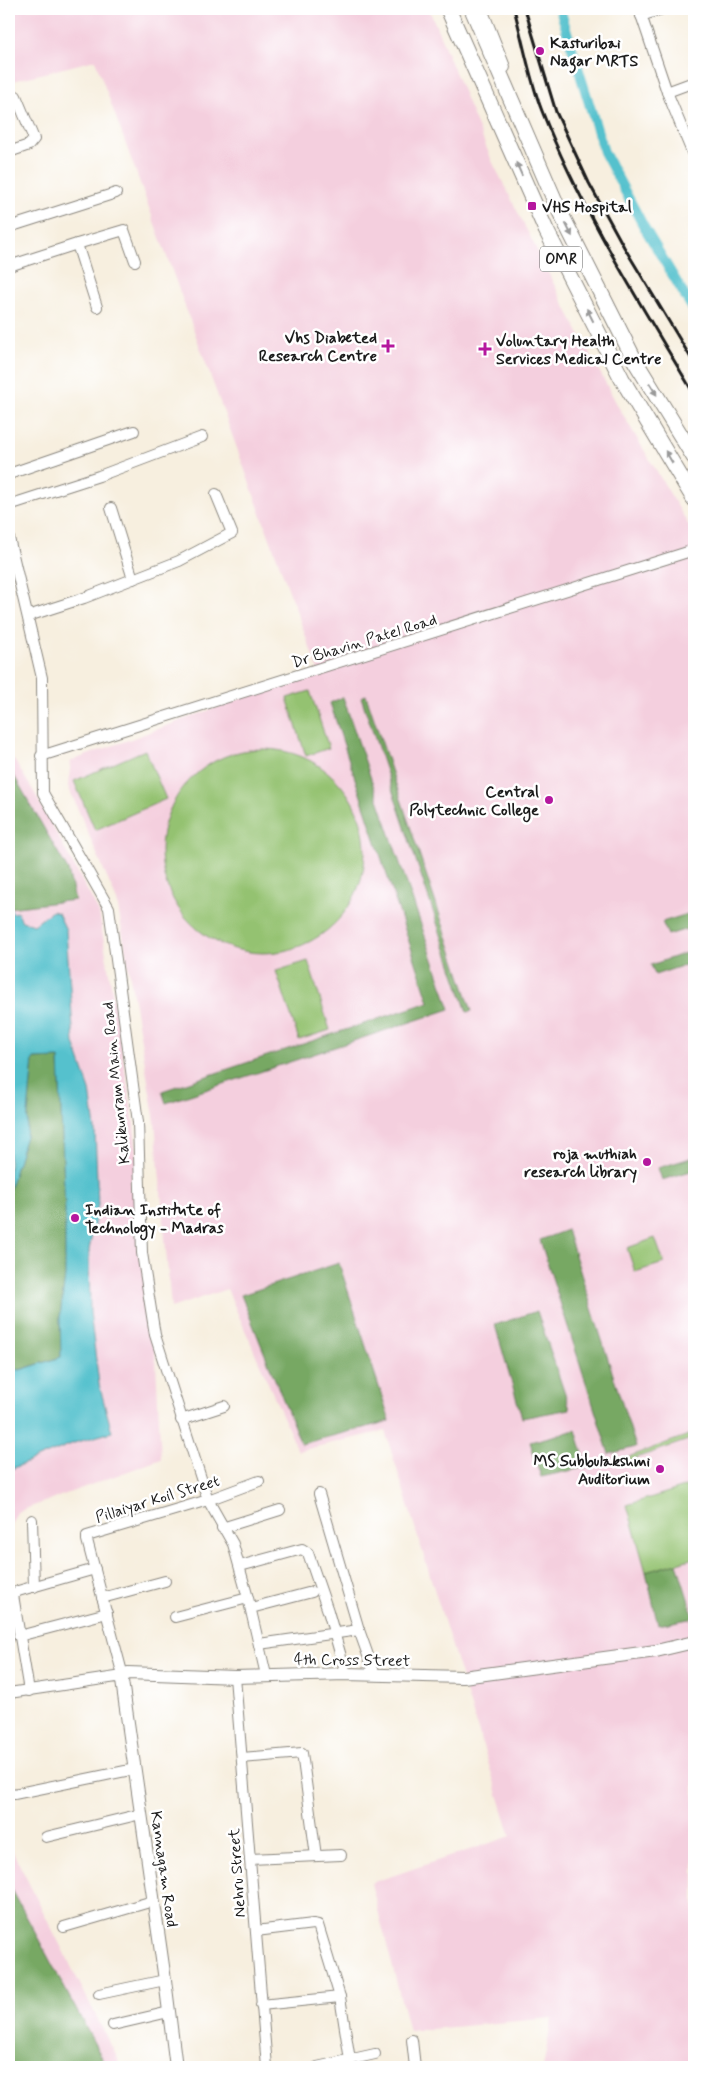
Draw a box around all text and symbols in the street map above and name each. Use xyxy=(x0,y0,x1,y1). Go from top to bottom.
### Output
place label: Kasturibai Nagar MRTS xyxy=(550,33,639,74)
marker: Kasturibai Nagar MRTS xyxy=(534,45,546,57)
one-way arrow xyxy=(514,162,522,176)
place label: VHS Hospital xyxy=(542,197,632,218)
marker: VHS Hospital xyxy=(526,200,538,212)
one-way arrow xyxy=(565,222,573,237)
road number: OMR xyxy=(540,246,582,272)
one-way arrow xyxy=(586,308,594,322)
place label: Vhs Diabeted Research Centre xyxy=(259,328,377,367)
place label: Voluntary Health Services Medical Centre xyxy=(496,331,661,370)
marker: Vhs Diabeted Research Centre xyxy=(381,339,395,353)
marker: Voluntary Health Services Medical Centre xyxy=(478,342,492,356)
one-way arrow xyxy=(648,382,657,395)
one-way arrow xyxy=(665,450,674,463)
street label: Dr Bhavin Patel Road xyxy=(289,609,439,673)
place label: Central Polytechnic College xyxy=(409,782,539,823)
marker: Central Polytechnic College xyxy=(543,794,555,806)
street label: Kalikunram Main Road xyxy=(98,1001,135,1165)
place label: roja muthiah research library xyxy=(524,1144,637,1183)
marker: roja muthiah research library xyxy=(641,1156,653,1168)
place label: Indian Institute of Technology - Madras xyxy=(85,1200,225,1241)
marker: Indian Institute of Technology - Madras xyxy=(69,1212,81,1224)
place label: MS Subbulakshmi Auditorium xyxy=(534,1451,650,1490)
marker: MS Subbulakshmi Auditorium xyxy=(654,1463,666,1475)
street label: Pillaiyar Koil Street xyxy=(93,1471,222,1528)
street label: 4th Cross Street xyxy=(294,1649,411,1672)
street label: Kannagam Road xyxy=(145,1810,182,1929)
street label: Nehru Street xyxy=(224,1827,251,1918)

